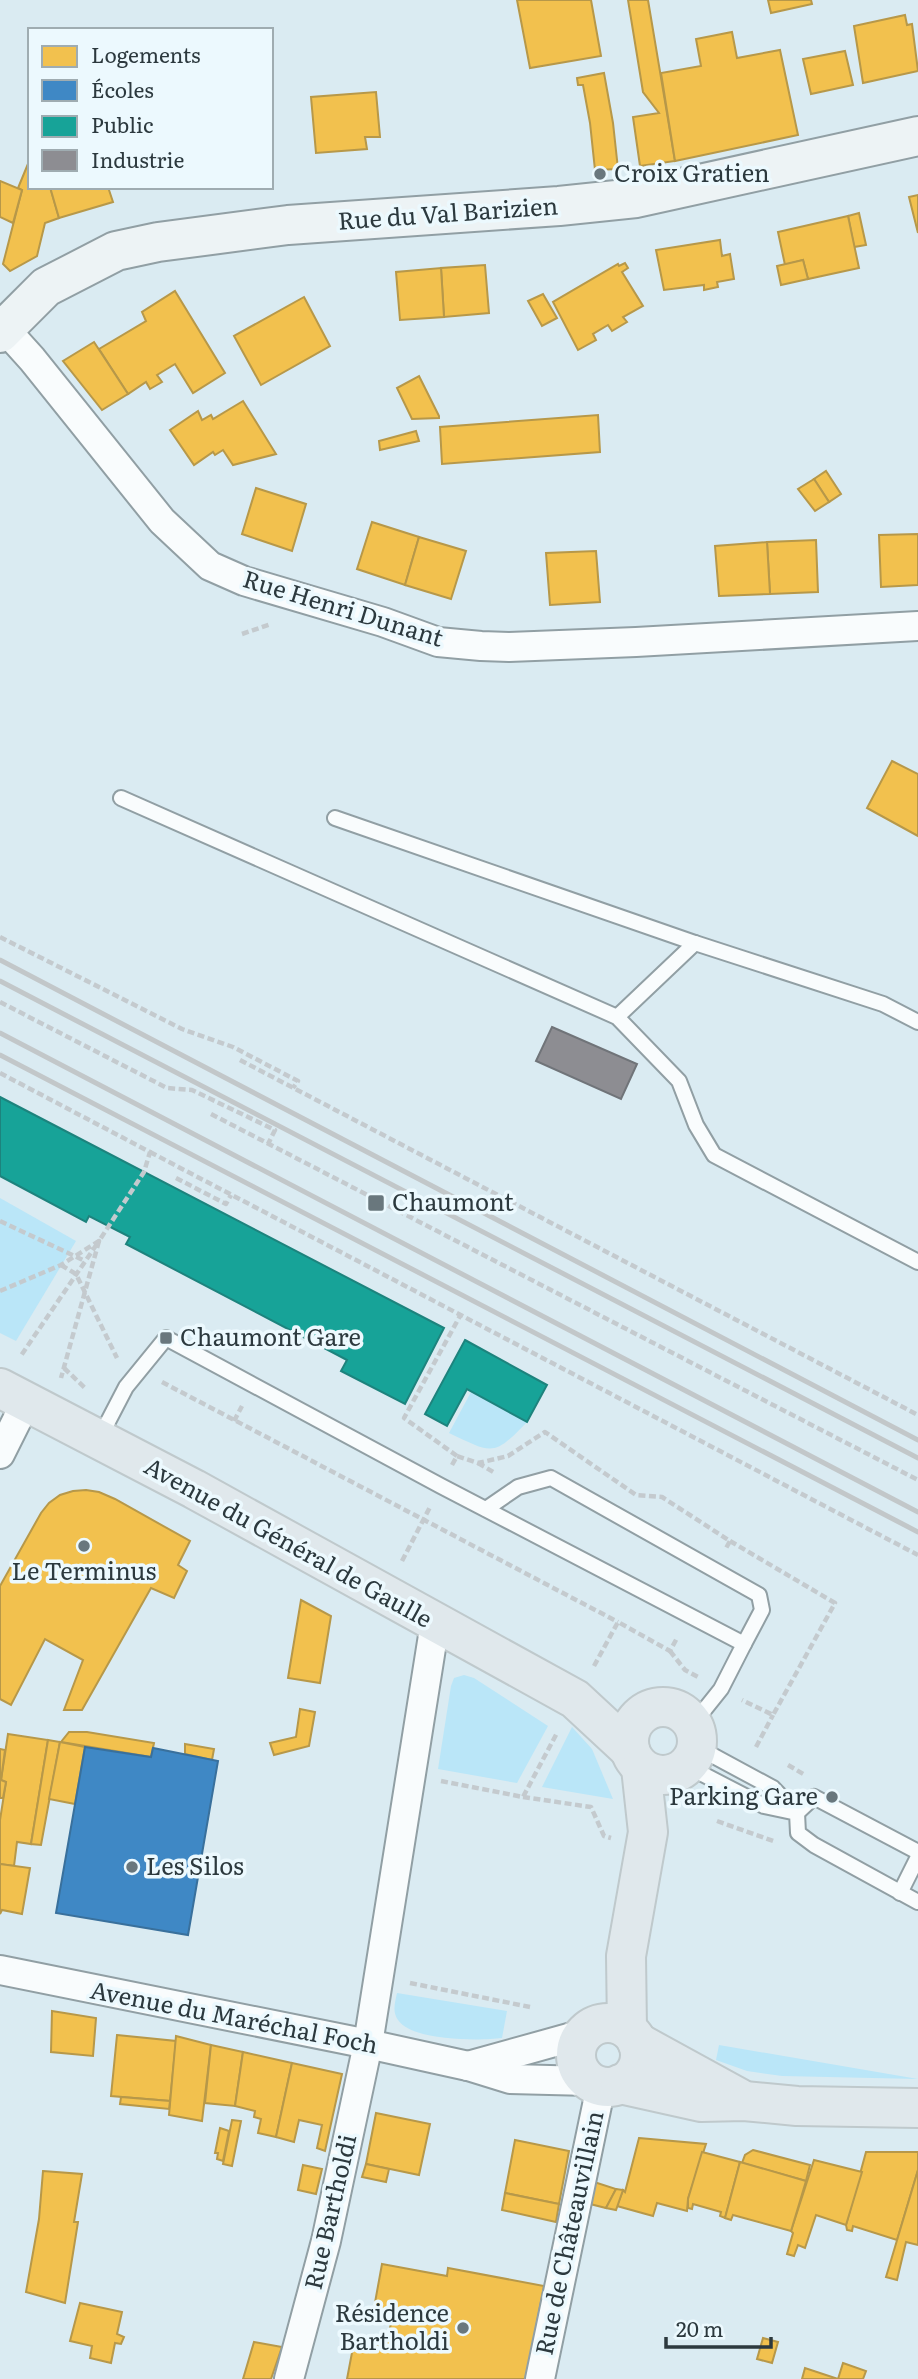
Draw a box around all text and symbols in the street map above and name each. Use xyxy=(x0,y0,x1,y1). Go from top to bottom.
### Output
legend xyxy=(28,28,273,189)
text: Logements xyxy=(91,38,200,69)
text: Écoles xyxy=(91,73,154,104)
text: Public xyxy=(91,108,153,139)
text: Industrie xyxy=(91,143,184,174)
place label: Croix Gratien xyxy=(614,154,770,189)
marker: Croix Gratien xyxy=(592,166,608,182)
street label: Rue du Val Barizien xyxy=(337,186,559,237)
street label: Rue Henri Dunant xyxy=(239,560,448,654)
place label: Chaumont xyxy=(392,1183,514,1218)
marker: Chaumont xyxy=(366,1193,386,1213)
place label: Chaumont Gare xyxy=(180,1318,361,1353)
marker: Chaumont Gare xyxy=(158,1330,174,1346)
street label: Avenue du Général de Gaulle xyxy=(139,1447,440,1635)
marker: Le Terminus xyxy=(76,1538,92,1554)
place label: Le Terminus xyxy=(12,1552,157,1587)
place label: Parking Gare xyxy=(669,1777,818,1812)
marker: Parking Gare xyxy=(824,1789,840,1805)
place label: Les Silos xyxy=(146,1847,244,1882)
marker: Les Silos xyxy=(124,1859,140,1875)
street label: Avenue du Maréchal Foch xyxy=(88,1970,381,2061)
street label: Rue de Châteauvillain xyxy=(525,2107,611,2358)
street label: Rue Bartholdi xyxy=(294,2130,363,2293)
place label: Résidence Bartholdi xyxy=(335,2294,449,2357)
scale bar xyxy=(666,2306,771,2350)
text: 20 m xyxy=(676,2312,723,2343)
marker: Résidence Bartholdi xyxy=(455,2320,471,2336)

